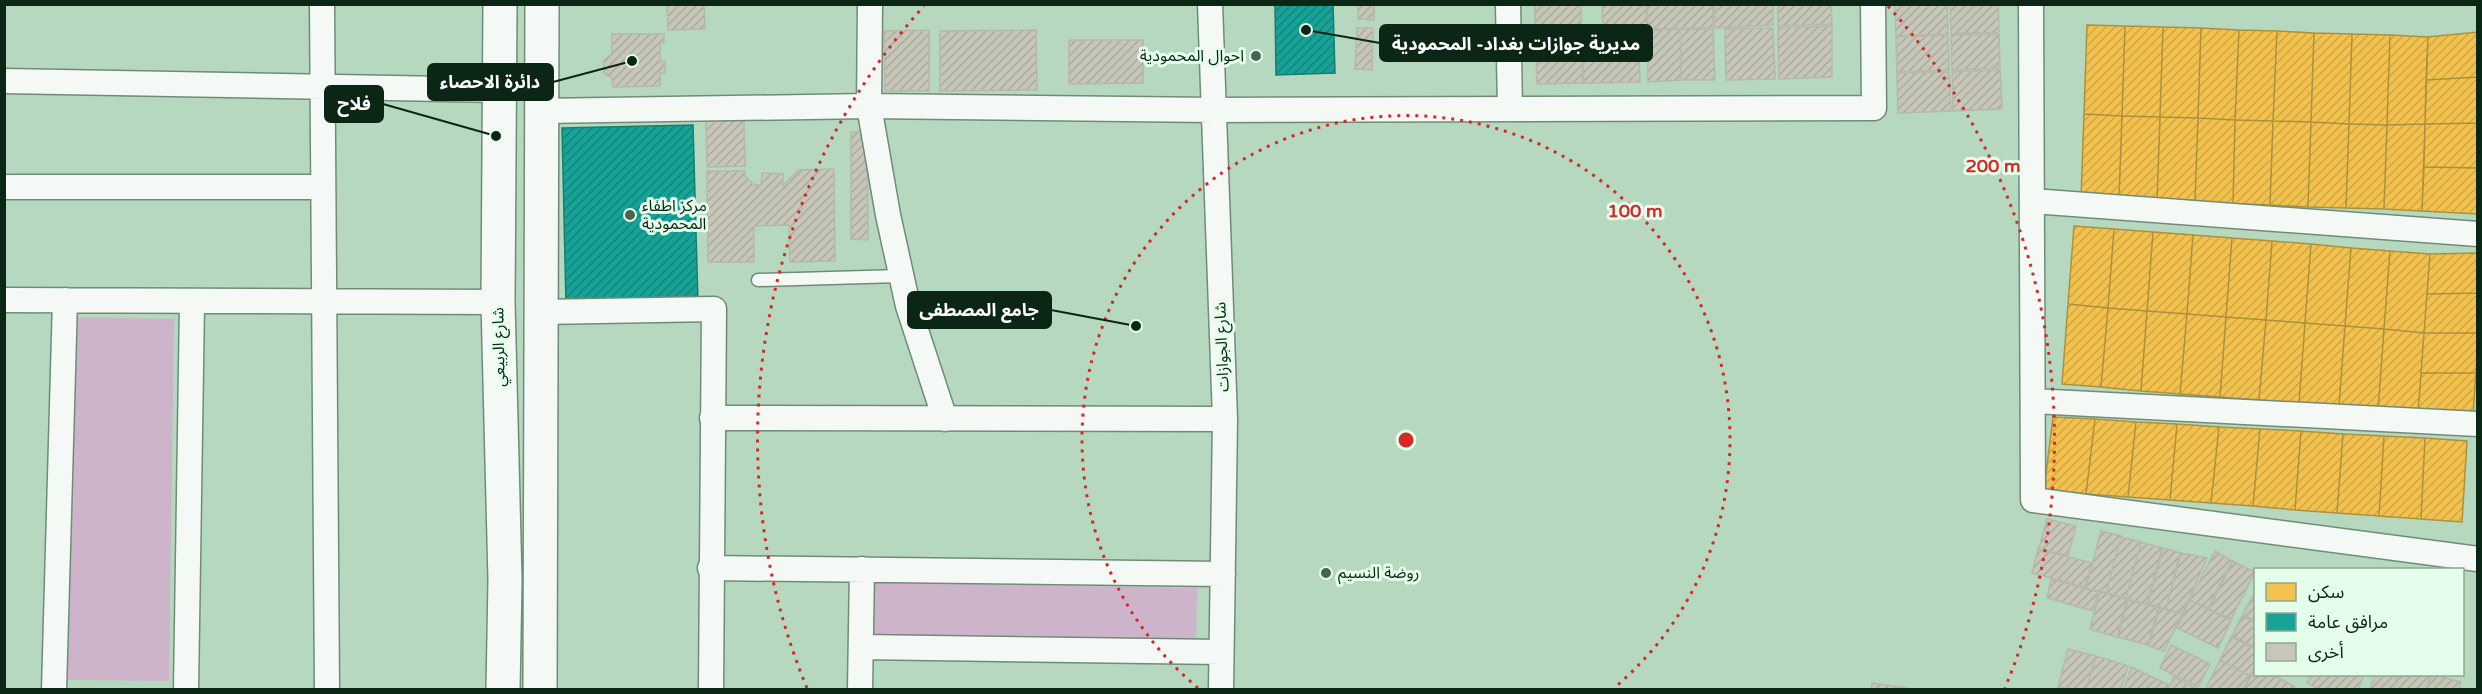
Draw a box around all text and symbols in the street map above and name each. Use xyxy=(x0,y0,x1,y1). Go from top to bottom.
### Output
callout: مديرية جوازات بغداد- المحمودية xyxy=(1380,25,1652,61)
text: مديرية جوازات بغداد- المحمودية xyxy=(1392,33,1640,55)
place label: احوال المحمودية xyxy=(1140,46,1244,66)
marker: احوال المحمودية xyxy=(1249,49,1263,63)
callout: دائرة الاحصاء xyxy=(428,64,553,100)
text: دائرة الاحصاء xyxy=(440,71,540,93)
callout: فلاح xyxy=(325,86,383,122)
text: فلاح xyxy=(337,93,371,117)
text: 200 m xyxy=(1965,155,2021,177)
place label: مركز اطفاء المحمودية xyxy=(642,196,707,234)
text: 100 m xyxy=(1607,200,1663,222)
marker: مركز اطفاء المحمودية xyxy=(623,208,637,222)
callout: جامع المصطفى xyxy=(908,292,1051,328)
text: جامع المصطفى xyxy=(919,299,1039,323)
street label: شارع الجوازات xyxy=(1210,302,1236,392)
street label: شارع الربيعي xyxy=(488,307,512,387)
centre of rings xyxy=(1396,430,1416,450)
place label: روضة النسيم xyxy=(1338,563,1419,585)
marker: روضة النسيم xyxy=(1319,566,1333,580)
legend xyxy=(2254,568,2464,676)
text: سكن xyxy=(2308,581,2344,603)
text: مرافق عامة xyxy=(2308,611,2388,633)
text: أخرى xyxy=(2308,641,2344,663)

